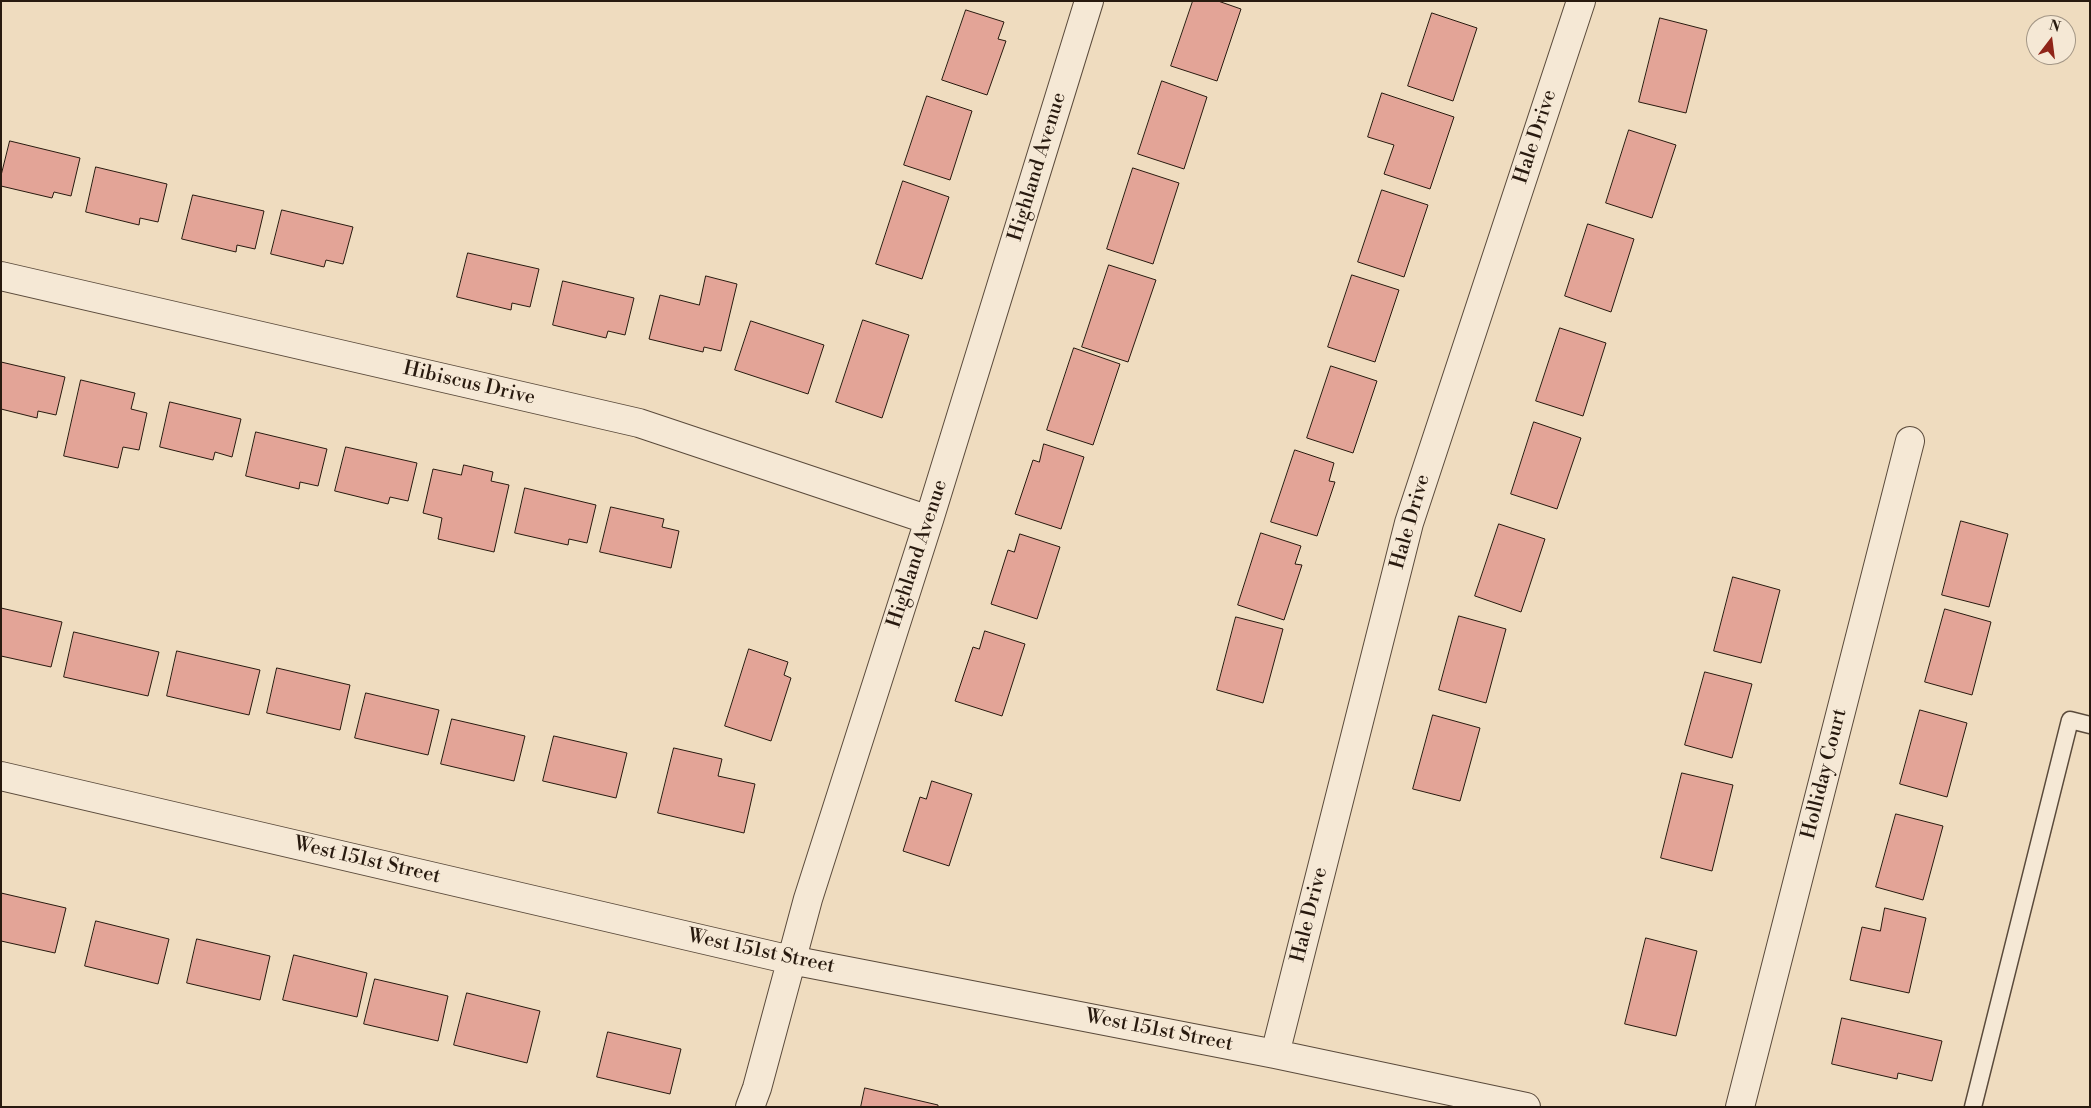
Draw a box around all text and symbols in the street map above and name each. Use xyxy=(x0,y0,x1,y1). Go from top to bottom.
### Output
north arrow xyxy=(2026,15,2076,65)
text: N xyxy=(2047,16,2062,37)
street label: Hale Drive xyxy=(1510,87,1562,187)
street label: Highland Avenue xyxy=(1004,90,1072,244)
street label: Hibiscus Drive xyxy=(401,357,537,411)
street label: Hale Drive xyxy=(1386,472,1436,572)
street label: Highland Avenue xyxy=(883,477,953,631)
street label: Holliday Court xyxy=(1797,706,1853,842)
street label: West 151st Street xyxy=(291,832,443,890)
street label: Hale Drive xyxy=(1287,865,1333,965)
street label: West 151st Street xyxy=(685,925,837,979)
street label: West 151st Street xyxy=(1083,1005,1235,1057)

